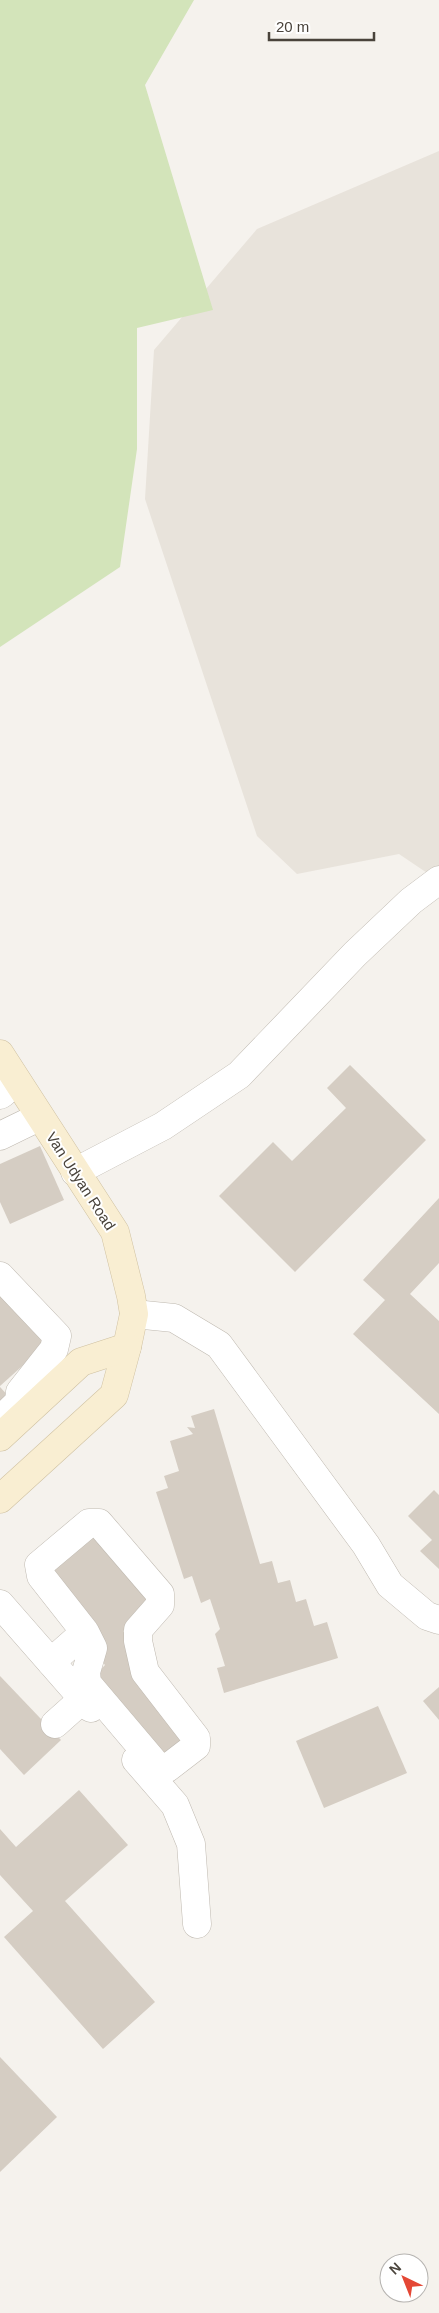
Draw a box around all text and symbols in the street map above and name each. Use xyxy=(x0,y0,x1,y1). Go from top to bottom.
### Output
scale bar xyxy=(269,10,374,42)
text: 20 m xyxy=(276,18,309,35)
street label: Van Udyan Road xyxy=(43,1129,119,1233)
north arrow xyxy=(379,2253,429,2303)
text: N xyxy=(386,2259,404,2278)

